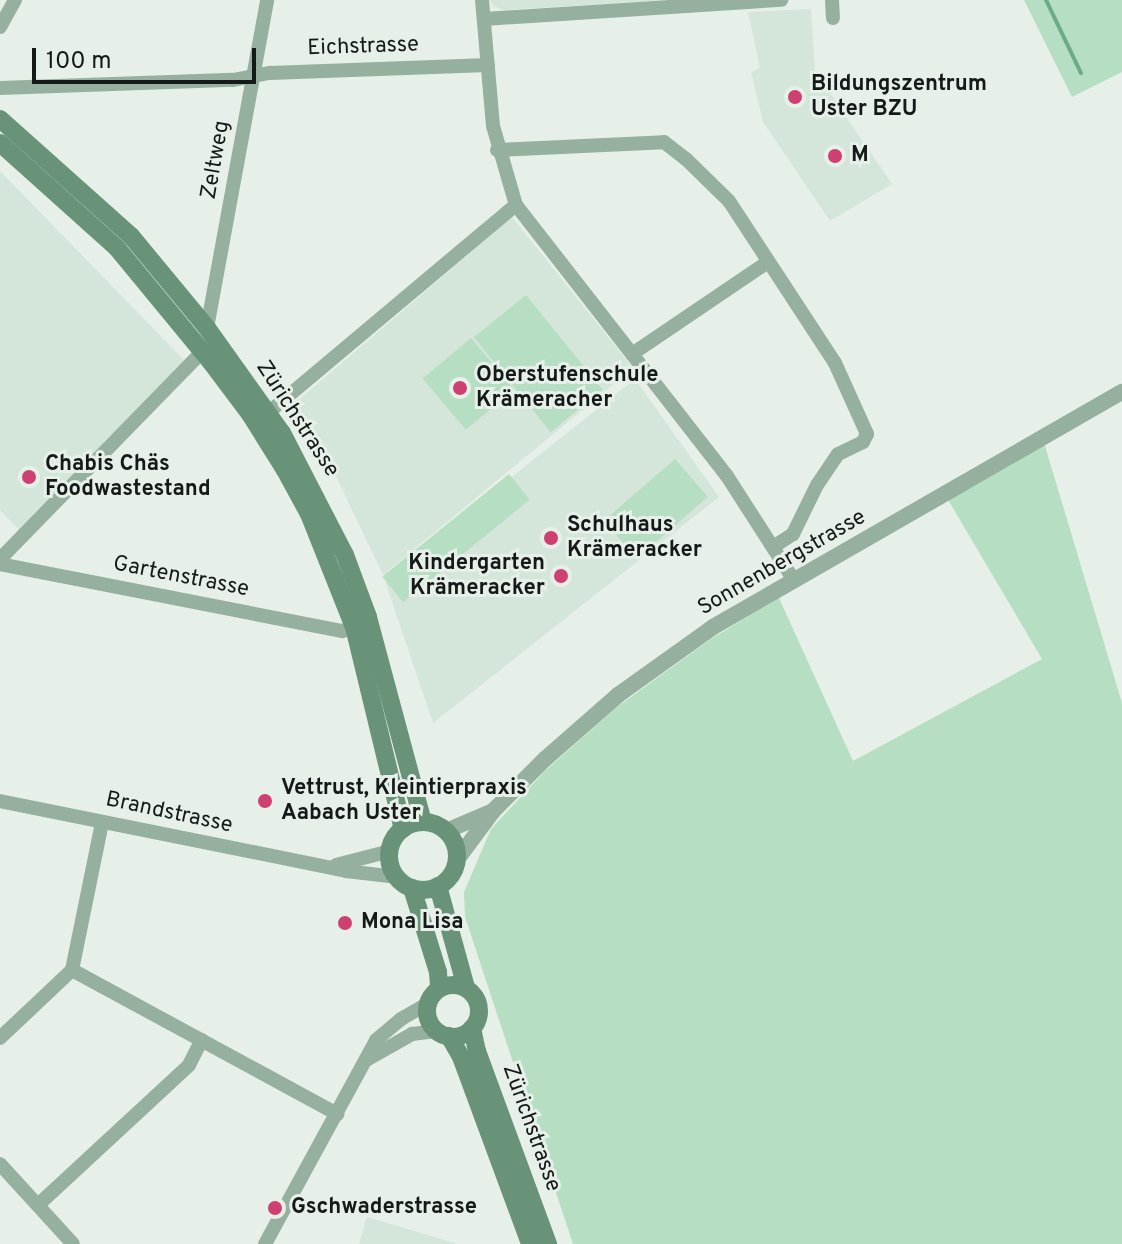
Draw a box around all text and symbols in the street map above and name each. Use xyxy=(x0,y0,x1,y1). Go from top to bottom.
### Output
scale bar xyxy=(36,32,260,82)
street label: Eichstrasse xyxy=(307,32,419,62)
text: 100 m xyxy=(46,47,112,77)
place label: Bildungszentrum Uster BZU xyxy=(811,71,987,122)
marker: Bildungszentrum Uster BZU xyxy=(786,88,804,106)
street label: Zeltweg xyxy=(196,119,236,201)
place label: M xyxy=(851,143,869,169)
marker: M xyxy=(826,147,844,165)
street label: Zürichstrasse xyxy=(250,356,344,482)
place label: Oberstufenschule Krämeracher xyxy=(476,362,659,414)
marker: Oberstufenschule Krämeracher xyxy=(451,379,469,397)
place label: Chabis Chäs Foodwastestand xyxy=(45,451,211,502)
marker: Chabis Chäs Foodwastestand xyxy=(20,468,38,486)
street label: Sonnenbergstrasse xyxy=(693,504,871,622)
place label: Schulhaus Krämeracker xyxy=(567,512,702,564)
marker: Schulhaus Krämeracker xyxy=(542,529,560,547)
place label: Kindergarten Krämeracker xyxy=(408,550,545,602)
street label: Gartenstrasse xyxy=(111,551,251,603)
marker: Kindergarten Krämeracker xyxy=(552,567,570,585)
place label: Vettrust, Kleintierpraxis Aabach Uster xyxy=(281,775,527,826)
street label: Brandstrasse xyxy=(103,787,235,839)
marker: Vettrust, Kleintierpraxis Aabach Uster xyxy=(256,792,274,810)
place label: Mona Lisa xyxy=(361,910,463,936)
marker: Mona Lisa xyxy=(336,914,354,932)
street label: Zürichstrasse xyxy=(496,1061,566,1195)
place label: Gschwaderstrasse xyxy=(291,1195,477,1221)
marker: Gschwaderstrasse xyxy=(266,1199,284,1217)

